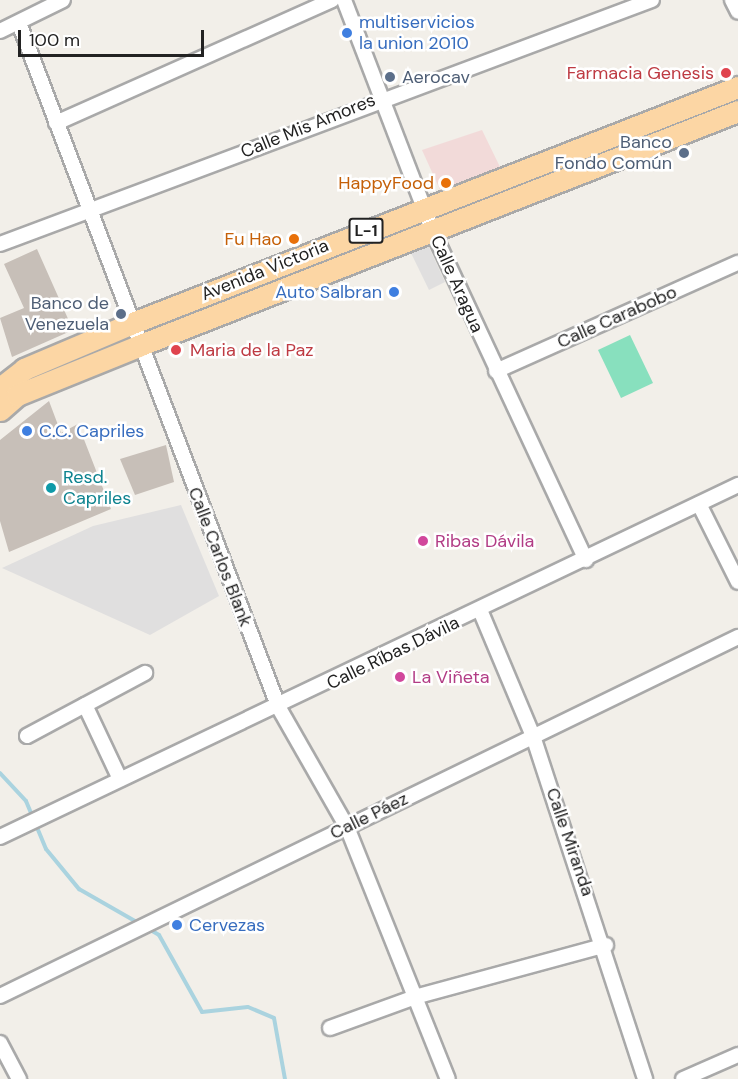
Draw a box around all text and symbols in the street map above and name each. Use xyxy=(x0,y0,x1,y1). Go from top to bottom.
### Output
place label: multiservicios la union 2010 xyxy=(359,12,475,54)
scale bar xyxy=(21,18,207,56)
marker: multiservicios la union 2010 xyxy=(340,26,354,40)
text: 100 m xyxy=(29,28,80,52)
place label: Farmacia Genesis xyxy=(567,62,714,84)
place label: Aerocav xyxy=(402,66,470,88)
marker: Farmacia Genesis xyxy=(719,66,733,80)
marker: Aerocav xyxy=(383,70,397,84)
street label: Calle Mis Amores xyxy=(238,89,378,163)
place label: Banco Fondo Común xyxy=(555,132,672,174)
marker: Banco Fondo Común xyxy=(677,146,691,160)
place label: HappyFood xyxy=(338,172,434,194)
marker: HappyFood xyxy=(439,176,453,190)
road number: L-1 xyxy=(348,218,384,244)
place label: Fu Hao xyxy=(225,228,282,250)
marker: Fu Hao xyxy=(287,232,301,246)
street label: Calle Aragua xyxy=(426,232,488,336)
street label: Avenida Victoria xyxy=(198,235,332,305)
place label: Auto Salbran xyxy=(275,281,382,303)
street label: Calle Carabobo xyxy=(554,281,680,353)
marker: Auto Salbran xyxy=(387,285,401,299)
place label: Banco de Venezuela xyxy=(25,293,109,336)
marker: Banco de Venezuela xyxy=(114,307,128,321)
place label: Maria de la Paz xyxy=(190,339,313,361)
marker: Maria de la Paz xyxy=(167,341,185,359)
place label: C.C. Capriles xyxy=(39,420,144,442)
marker: C.C. Capriles xyxy=(20,424,34,438)
place label: Resd. Capriles xyxy=(63,467,131,510)
marker: Resd. Capriles xyxy=(44,481,58,495)
street label: Calle Carlos Blank xyxy=(183,484,257,630)
place label: Ribas Dávila xyxy=(435,530,534,552)
marker: Ribas Dávila xyxy=(416,534,430,548)
street label: Calle Ríbas Dávila xyxy=(323,612,463,694)
place label: La Viñeta xyxy=(412,666,490,688)
marker: La Viñeta xyxy=(393,670,407,684)
street label: Calle Miranda xyxy=(541,785,599,899)
street label: Calle Páez xyxy=(327,788,411,844)
place label: Cervezas xyxy=(189,914,265,936)
marker: Cervezas xyxy=(170,918,184,932)

